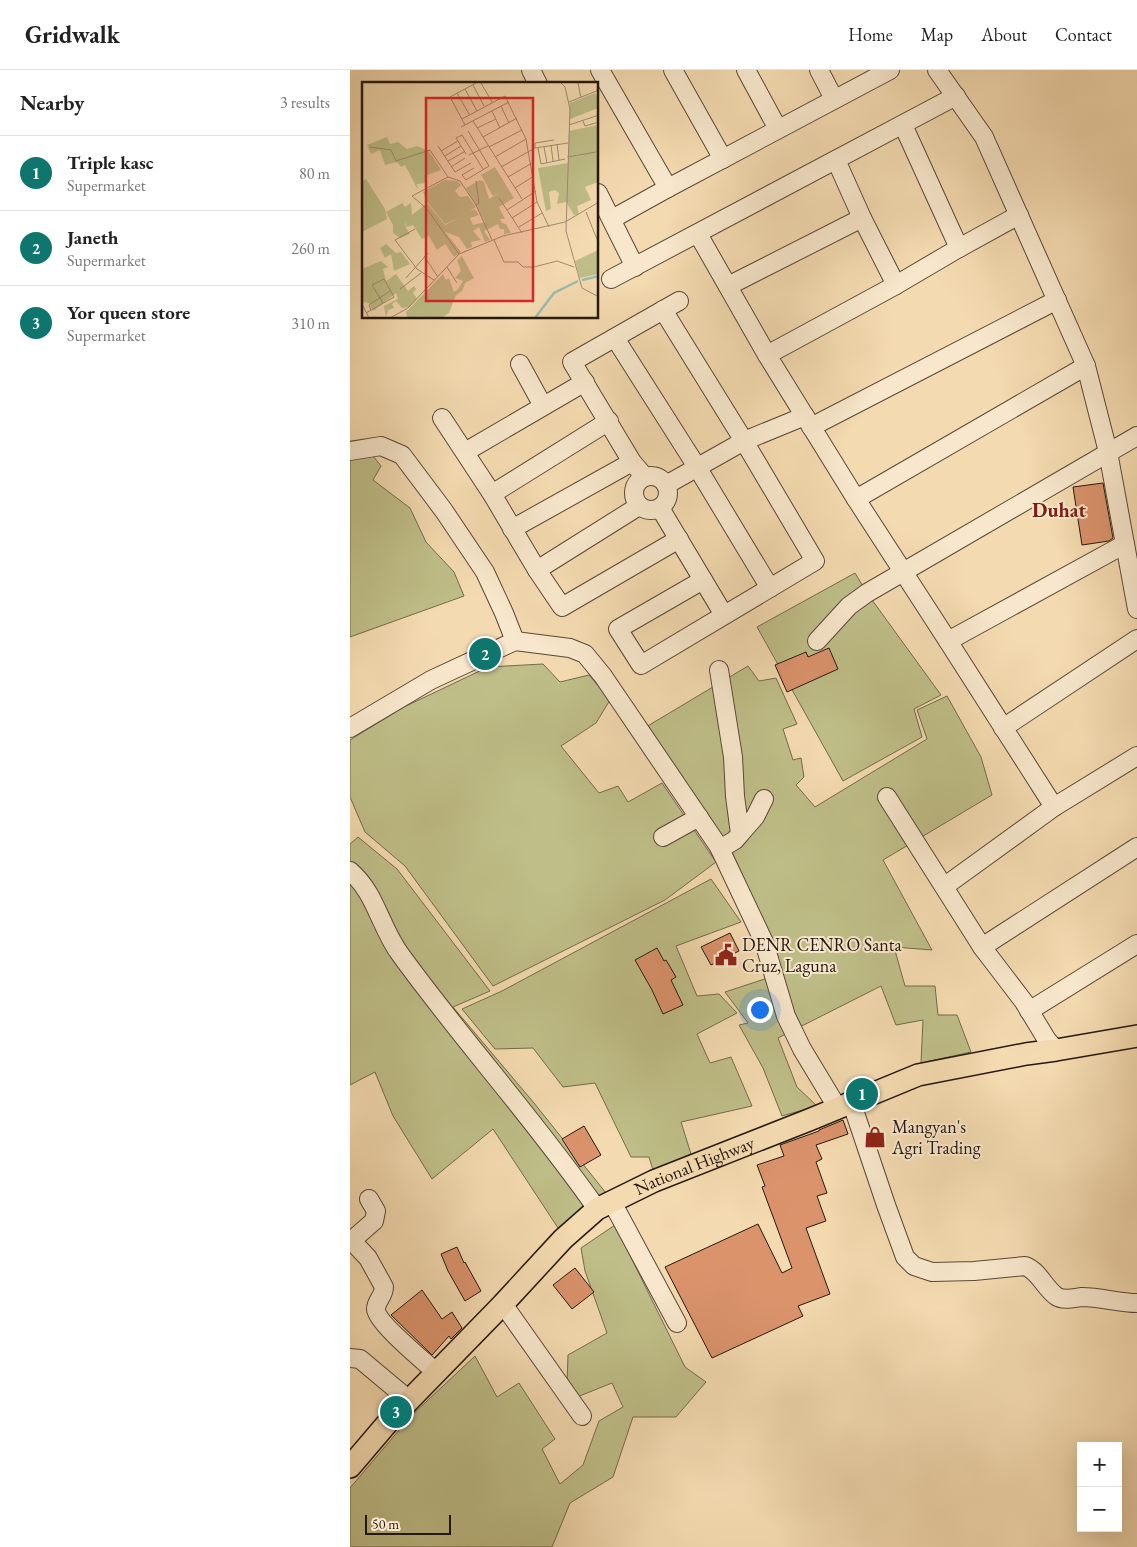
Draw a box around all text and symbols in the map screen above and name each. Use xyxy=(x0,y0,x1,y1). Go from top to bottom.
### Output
text: Gridwalk xyxy=(25,19,120,50)
text: Home xyxy=(848,23,893,46)
text: Map xyxy=(921,23,953,46)
text: About xyxy=(981,23,1027,46)
text: Contact xyxy=(1055,23,1112,46)
inset map xyxy=(362,82,599,319)
text: Nearby xyxy=(20,89,84,116)
text: 3 results xyxy=(280,92,330,113)
text: Triple kasc xyxy=(67,150,154,175)
text: 1 xyxy=(32,163,40,184)
text: 80 m xyxy=(299,163,330,184)
text: Supermarket xyxy=(67,175,146,196)
text: Janeth xyxy=(67,225,118,250)
text: 2 xyxy=(32,238,40,259)
text: 260 m xyxy=(291,238,330,259)
text: Supermarket xyxy=(67,250,146,271)
text: Yor queen store xyxy=(67,300,190,325)
text: 3 xyxy=(32,313,40,334)
text: 310 m xyxy=(291,313,330,334)
text: Supermarket xyxy=(67,325,146,346)
district label: Duhat xyxy=(1032,497,1086,523)
pin: 2 xyxy=(469,635,501,673)
place label: DENR CENRO Santa Cruz, Laguna xyxy=(742,933,902,977)
public building icon: DENR CENRO Santa Cruz, Laguna xyxy=(713,942,739,968)
your location xyxy=(747,997,773,1023)
pin: 1 xyxy=(846,1075,878,1113)
place label: Mangyan's Agri Trading xyxy=(891,1115,981,1159)
shop icon: Mangyan's Agri Trading xyxy=(862,1124,888,1150)
street label: National Highway xyxy=(630,1131,758,1200)
pin: 3 xyxy=(380,1393,412,1431)
map controls xyxy=(1077,1442,1122,1532)
button: + xyxy=(1077,1442,1122,1487)
button: − xyxy=(1077,1487,1122,1532)
scale bar xyxy=(365,1512,451,1535)
text: 50 m xyxy=(372,1515,399,1533)

